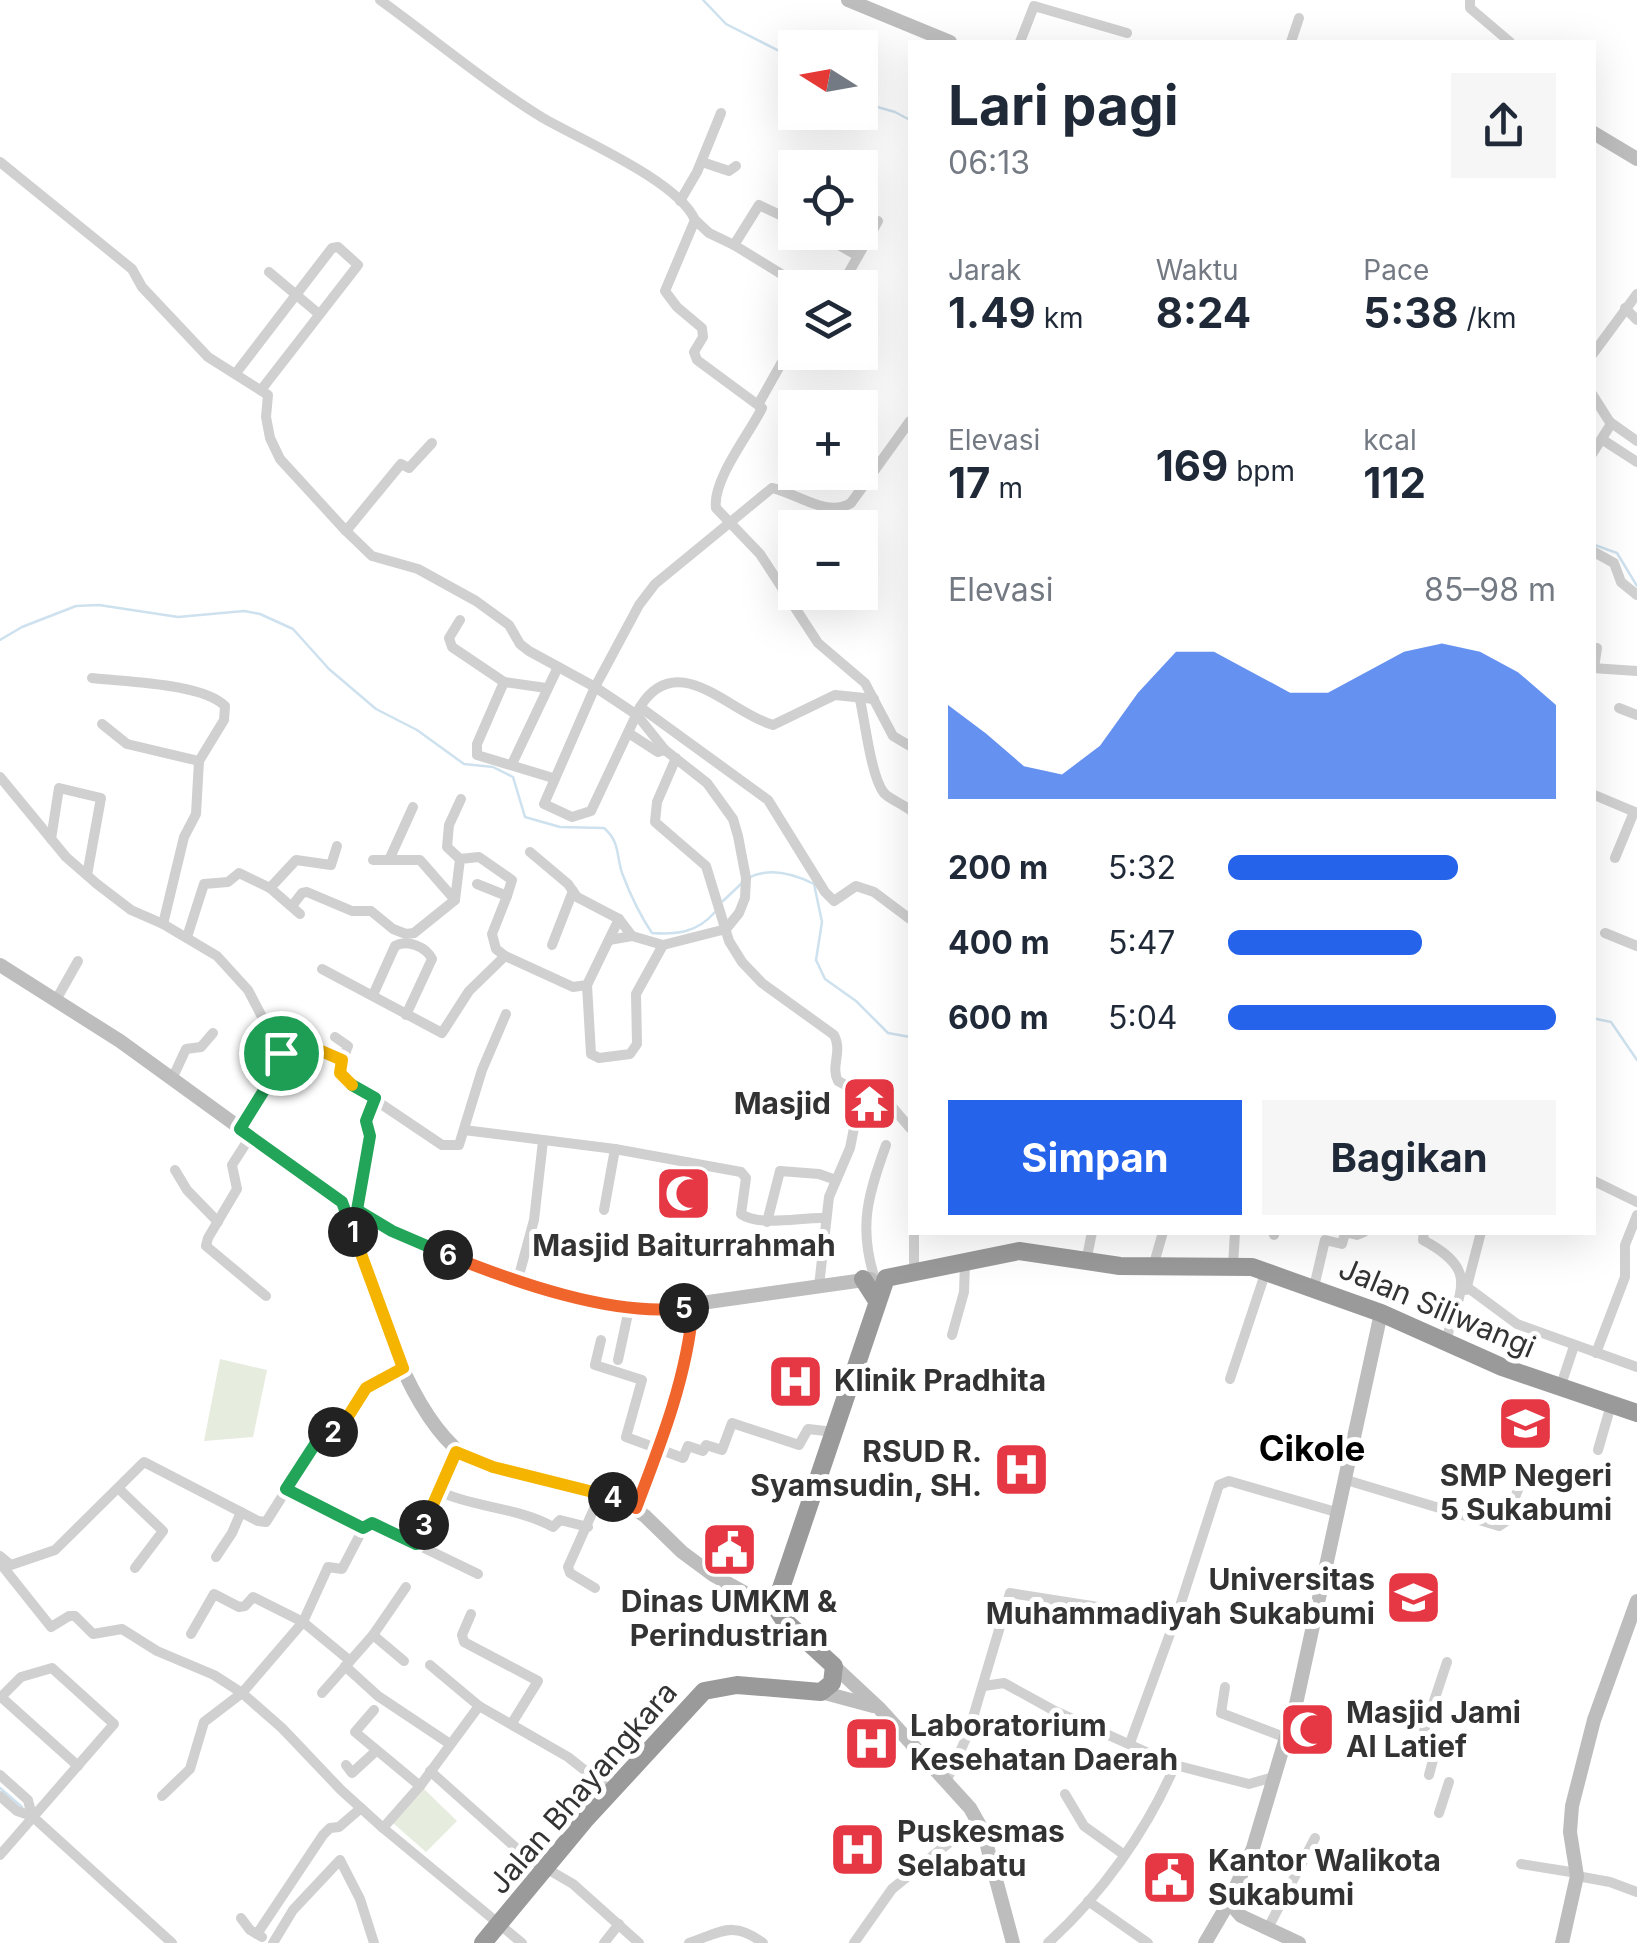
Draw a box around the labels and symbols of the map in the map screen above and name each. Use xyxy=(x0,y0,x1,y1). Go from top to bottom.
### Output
north arrow xyxy=(778,30,878,130)
pin xyxy=(239,1011,324,1096)
temple icon: Masjid xyxy=(840,1074,900,1134)
place label: Masjid xyxy=(734,1085,831,1121)
mosque icon: Masjid Baiturrahmah xyxy=(654,1164,714,1224)
pin: 1 xyxy=(328,1207,378,1257)
place label: Masjid Baiturrahmah xyxy=(532,1227,836,1263)
pin: 6 xyxy=(423,1230,473,1280)
street label: Jalan Siliwangi xyxy=(1334,1249,1541,1365)
pin: 5 xyxy=(659,1283,709,1333)
hospital icon: Klinik Pradhita xyxy=(765,1351,825,1411)
place label: Klinik Pradhita xyxy=(834,1362,1046,1398)
school or university icon: SMP Negeri 5 Sukabumi xyxy=(1496,1393,1556,1453)
pin: 2 xyxy=(308,1407,358,1457)
district label: Cikole xyxy=(1259,1427,1365,1469)
place label: RSUD R. Syamsudin, SH. xyxy=(750,1433,982,1503)
hospital icon: RSUD R. Syamsudin, SH. xyxy=(991,1439,1051,1499)
place label: SMP Negeri 5 Sukabumi xyxy=(1440,1457,1612,1527)
pin: 4 xyxy=(588,1472,638,1522)
pin: 3 xyxy=(399,1500,449,1550)
public building icon: Dinas UMKM & Perindustrian xyxy=(699,1520,759,1580)
place label: Universitas Muhammadiyah Sukabumi xyxy=(986,1561,1375,1631)
school or university icon: Universitas Muhammadiyah Sukabumi xyxy=(1384,1567,1444,1627)
place label: Dinas UMKM & Perindustrian xyxy=(621,1583,838,1653)
street label: Jalan Bhayangkara xyxy=(480,1674,684,1901)
place label: Masjid Jami Al Latief xyxy=(1346,1694,1521,1764)
mosque icon: Masjid Jami Al Latief xyxy=(1277,1700,1337,1760)
place label: Laboratorium Kesehatan Daerah xyxy=(910,1707,1178,1777)
hospital icon: Laboratorium Kesehatan Daerah xyxy=(841,1713,901,1773)
place label: Puskesmas Selabatu xyxy=(897,1813,1065,1883)
hospital icon: Puskesmas Selabatu xyxy=(828,1819,888,1879)
place label: Kantor Walikota Sukabumi xyxy=(1208,1842,1441,1912)
public building icon: Kantor Walikota Sukabumi xyxy=(1139,1848,1199,1908)

